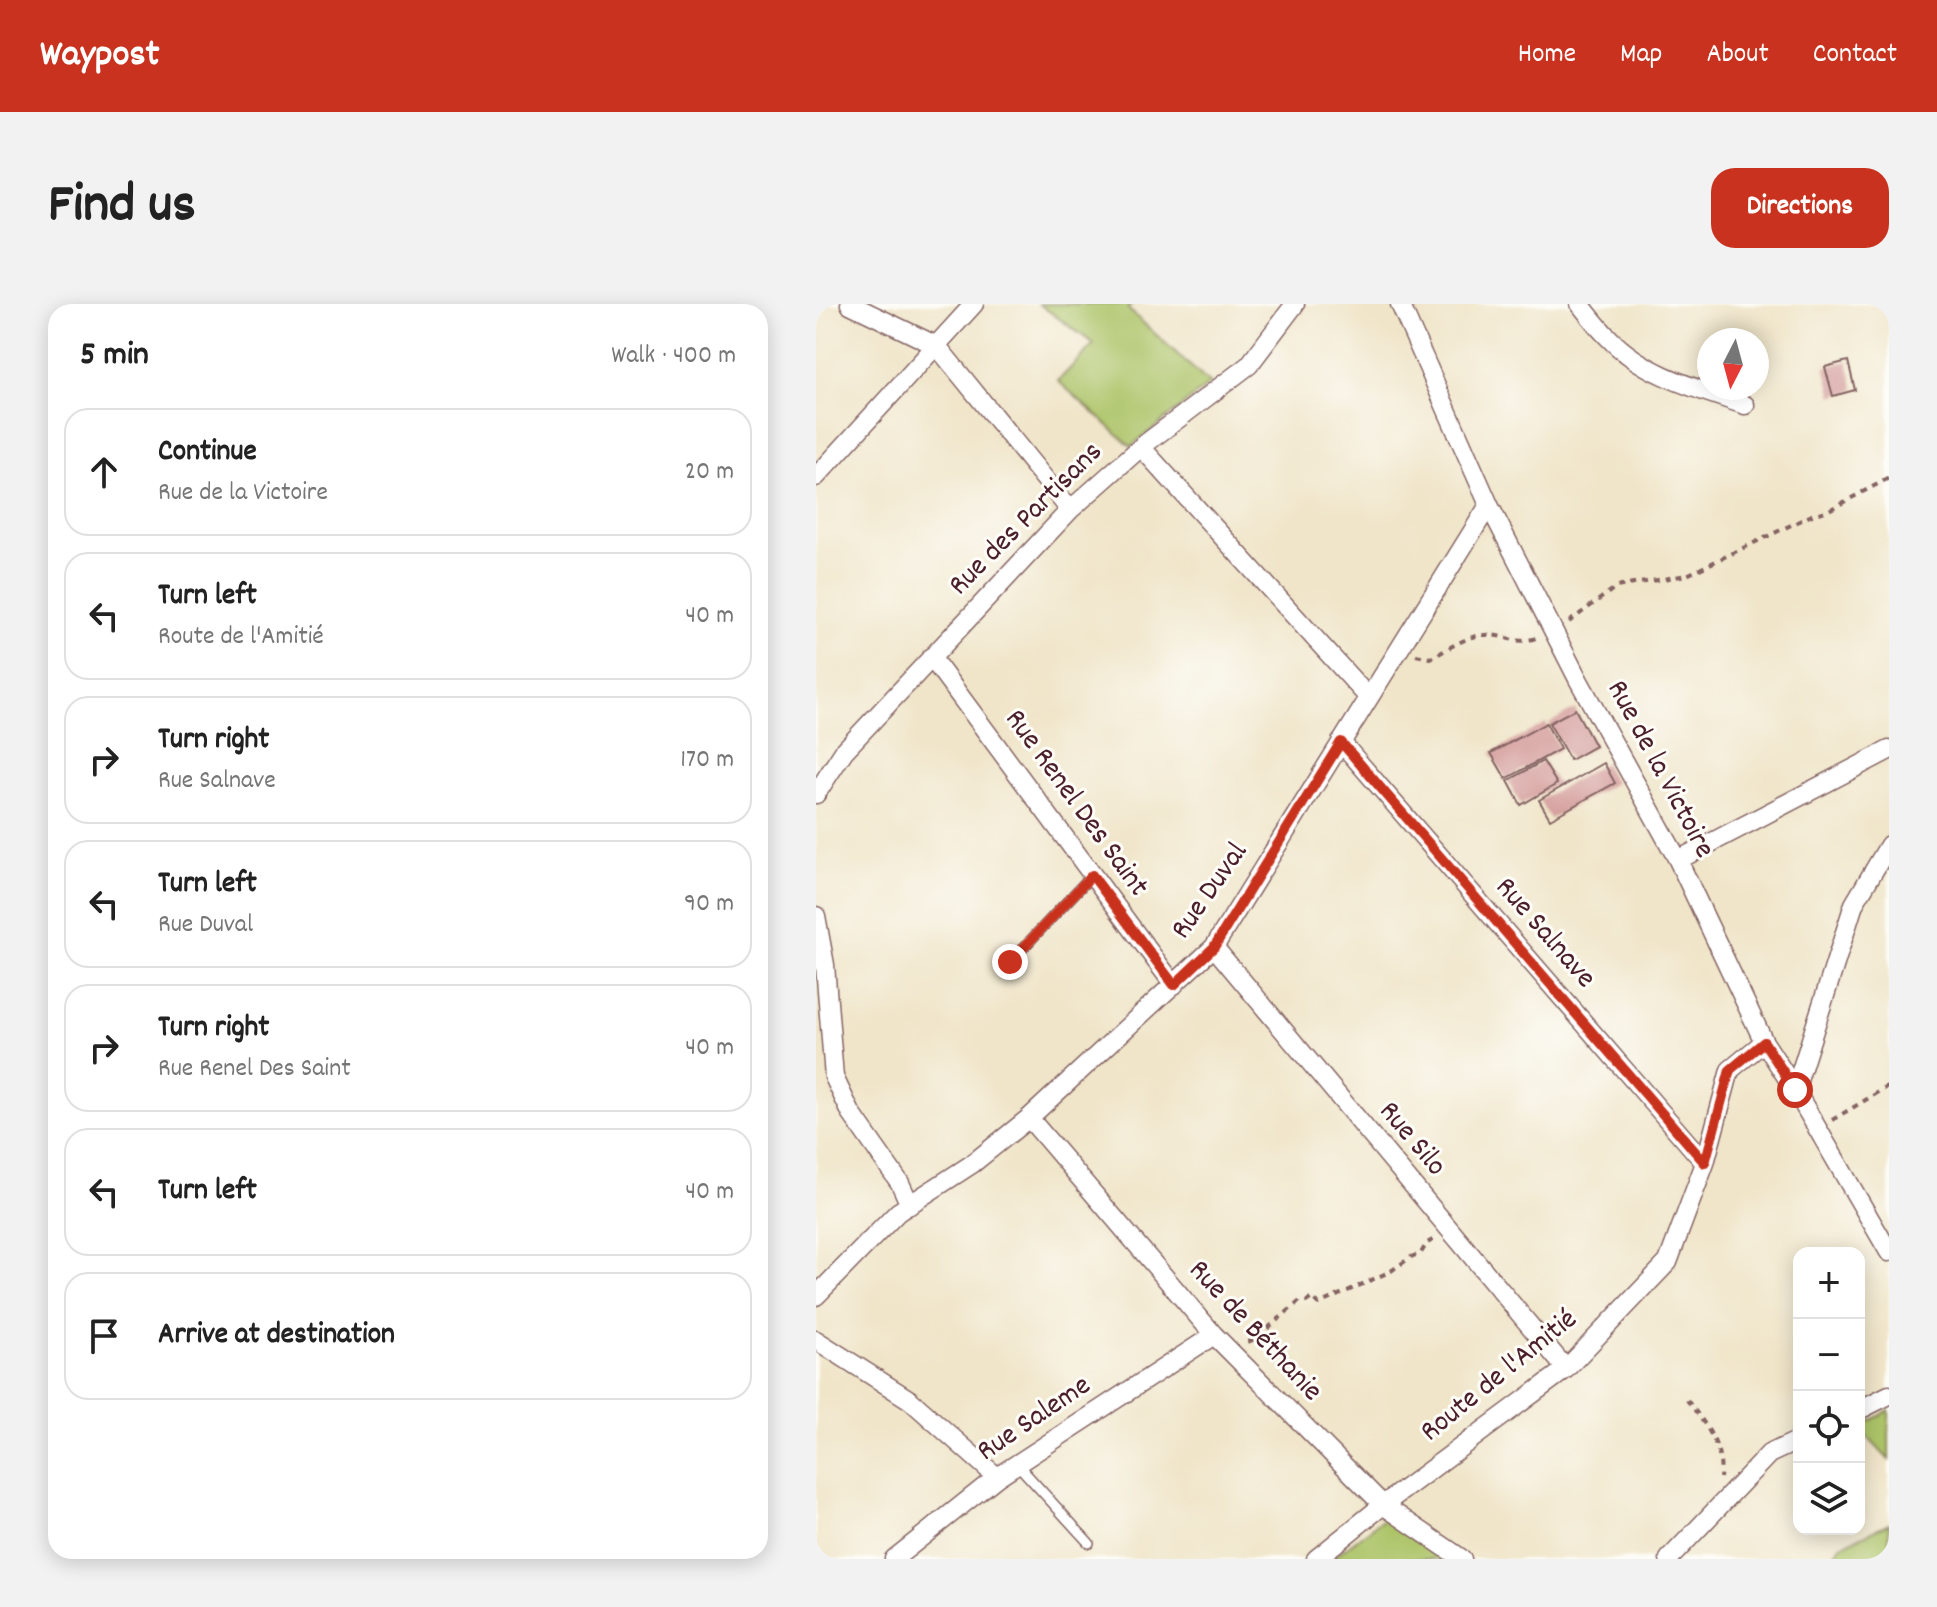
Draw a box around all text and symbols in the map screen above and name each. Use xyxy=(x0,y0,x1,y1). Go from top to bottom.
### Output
text: Waypost xyxy=(40,29,159,84)
text: Home xyxy=(1518,36,1576,76)
text: Map xyxy=(1620,36,1662,76)
text: About xyxy=(1706,36,1769,76)
text: Contact xyxy=(1813,36,1897,76)
text: Find us xyxy=(48,168,196,248)
button: Directions xyxy=(1711,168,1889,248)
north arrow xyxy=(1697,328,1769,400)
text: 5 min xyxy=(80,332,149,381)
text: Walk · 400 m xyxy=(611,338,736,375)
text: Continue xyxy=(158,432,257,475)
street label: Rue des Partisans xyxy=(940,433,1114,607)
icon: ahead xyxy=(82,450,126,494)
text: 20 m xyxy=(685,454,734,491)
text: Rue de la Victoire xyxy=(158,475,328,512)
text: Turn left xyxy=(158,576,257,619)
icon: left xyxy=(82,594,126,638)
text: 40 m xyxy=(685,598,734,635)
text: Route de l'Amitié xyxy=(158,619,324,656)
street label: Rue de la Victoire xyxy=(1594,673,1724,867)
street label: Rue Renel Des Saint xyxy=(992,701,1158,907)
text: Turn right xyxy=(158,720,269,763)
icon: right xyxy=(82,738,126,782)
text: 170 m xyxy=(680,742,734,779)
text: Rue Salnave xyxy=(158,763,276,800)
street label: Rue Duval xyxy=(1162,835,1260,949)
text: Turn left xyxy=(158,864,257,907)
street label: Rue Salnave xyxy=(1483,869,1605,999)
icon: left xyxy=(82,882,126,926)
text: 90 m xyxy=(684,886,734,923)
text: Rue Duval xyxy=(158,907,253,944)
route end xyxy=(992,944,1028,980)
text: Turn right xyxy=(158,1008,269,1051)
icon: right xyxy=(82,1026,126,1070)
text: 40 m xyxy=(685,1030,734,1067)
text: Rue Renel Des Saint xyxy=(158,1051,351,1088)
route start xyxy=(1777,1072,1813,1108)
street label: Rue Silo xyxy=(1367,1093,1455,1187)
icon: left xyxy=(82,1170,126,1214)
text: Turn left xyxy=(158,1171,257,1214)
text: 40 m xyxy=(685,1174,734,1211)
map controls xyxy=(1793,1247,1865,1535)
button: + xyxy=(1793,1247,1865,1319)
street label: Rue de Béthanie xyxy=(1177,1251,1331,1413)
street label: Route de l'Amitié xyxy=(1412,1300,1588,1454)
icon: arrive xyxy=(82,1314,126,1358)
text: Arrive at destination xyxy=(158,1315,395,1358)
button: − xyxy=(1793,1319,1865,1391)
street label: Rue Saleme xyxy=(969,1366,1101,1474)
button: locate xyxy=(1793,1391,1865,1463)
button: layers xyxy=(1793,1463,1865,1535)

